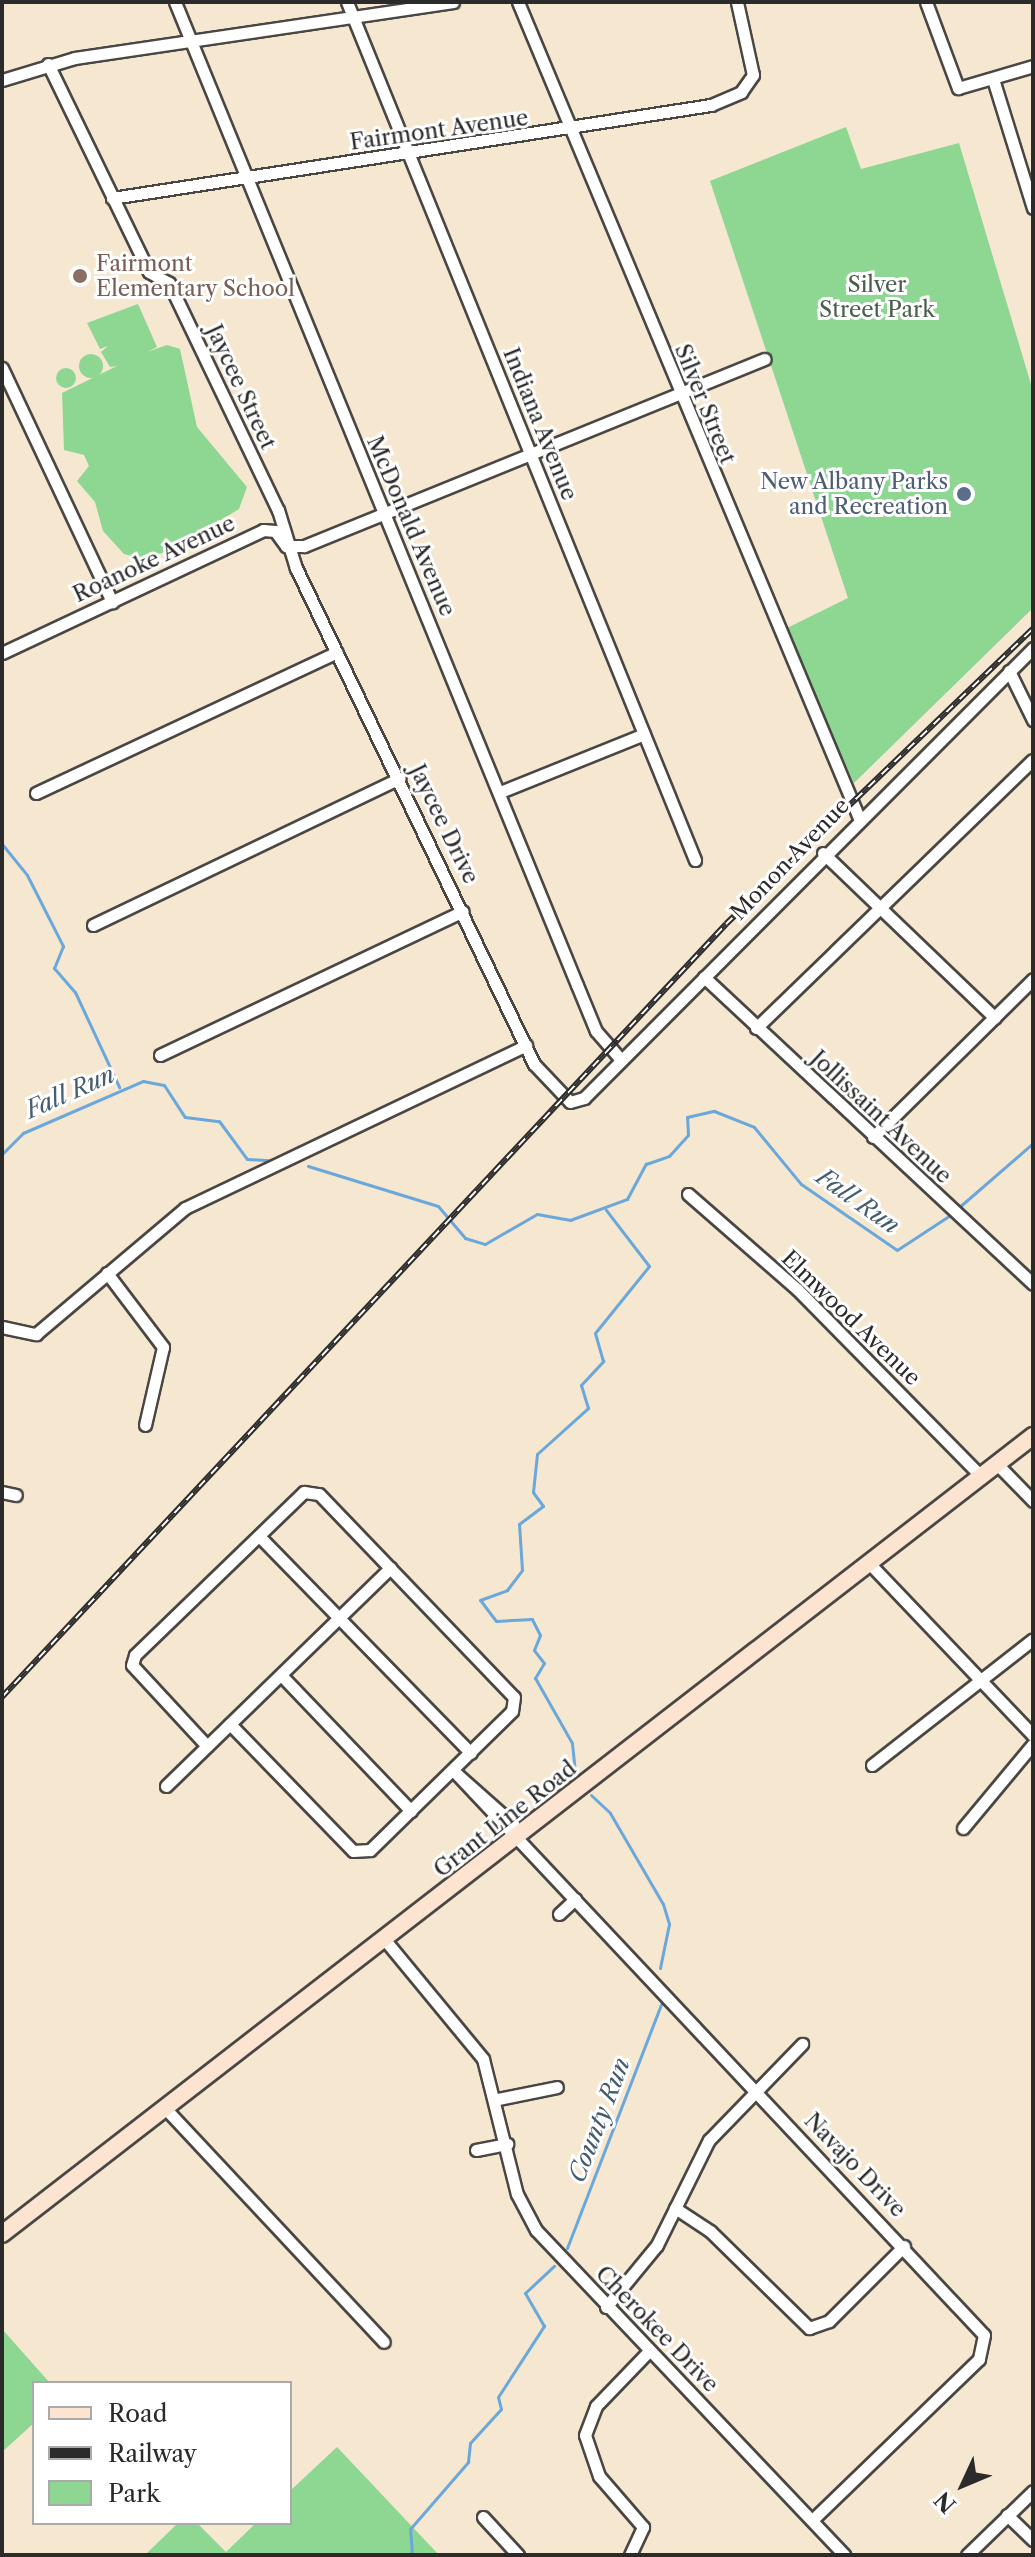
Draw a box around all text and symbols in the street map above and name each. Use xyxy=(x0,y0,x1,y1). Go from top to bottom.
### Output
street label: Fairmont Avenue xyxy=(348,104,530,156)
place label: Fairmont Elementary School xyxy=(96,250,295,302)
marker: Fairmont Elementary School xyxy=(71,267,89,285)
park label: Silver Street Park xyxy=(819,271,935,322)
street label: Jaycee Street xyxy=(201,320,281,454)
street label: Silver Street xyxy=(669,340,741,468)
street label: Indiana Avenue xyxy=(497,343,583,505)
street label: McDonald Avenue xyxy=(361,432,461,620)
place label: New Albany Parks and Recreation xyxy=(758,468,948,520)
marker: New Albany Parks and Recreation xyxy=(955,485,973,503)
street label: Roanoke Avenue xyxy=(68,510,240,608)
street label: Jaycee Drive xyxy=(404,760,484,888)
street label: Monon Avenue xyxy=(725,792,855,926)
street label: Jollissaint Avenue xyxy=(805,1045,957,1189)
water label: Fall Run xyxy=(21,1060,119,1124)
water label: Fall Run xyxy=(811,1162,905,1240)
street label: Elmwood Avenue xyxy=(776,1245,926,1391)
street label: Grant Line Road xyxy=(429,1755,581,1883)
water label: County Run xyxy=(562,2054,636,2186)
street label: Navajo Drive xyxy=(799,2108,911,2222)
street label: Cherokee Drive xyxy=(590,2260,724,2398)
legend xyxy=(32,2381,292,2525)
text: Road xyxy=(108,2399,167,2428)
text: Railway xyxy=(108,2439,197,2468)
north arrow xyxy=(923,2445,1003,2525)
text: Park xyxy=(108,2479,160,2508)
text: N xyxy=(929,2486,962,2518)

